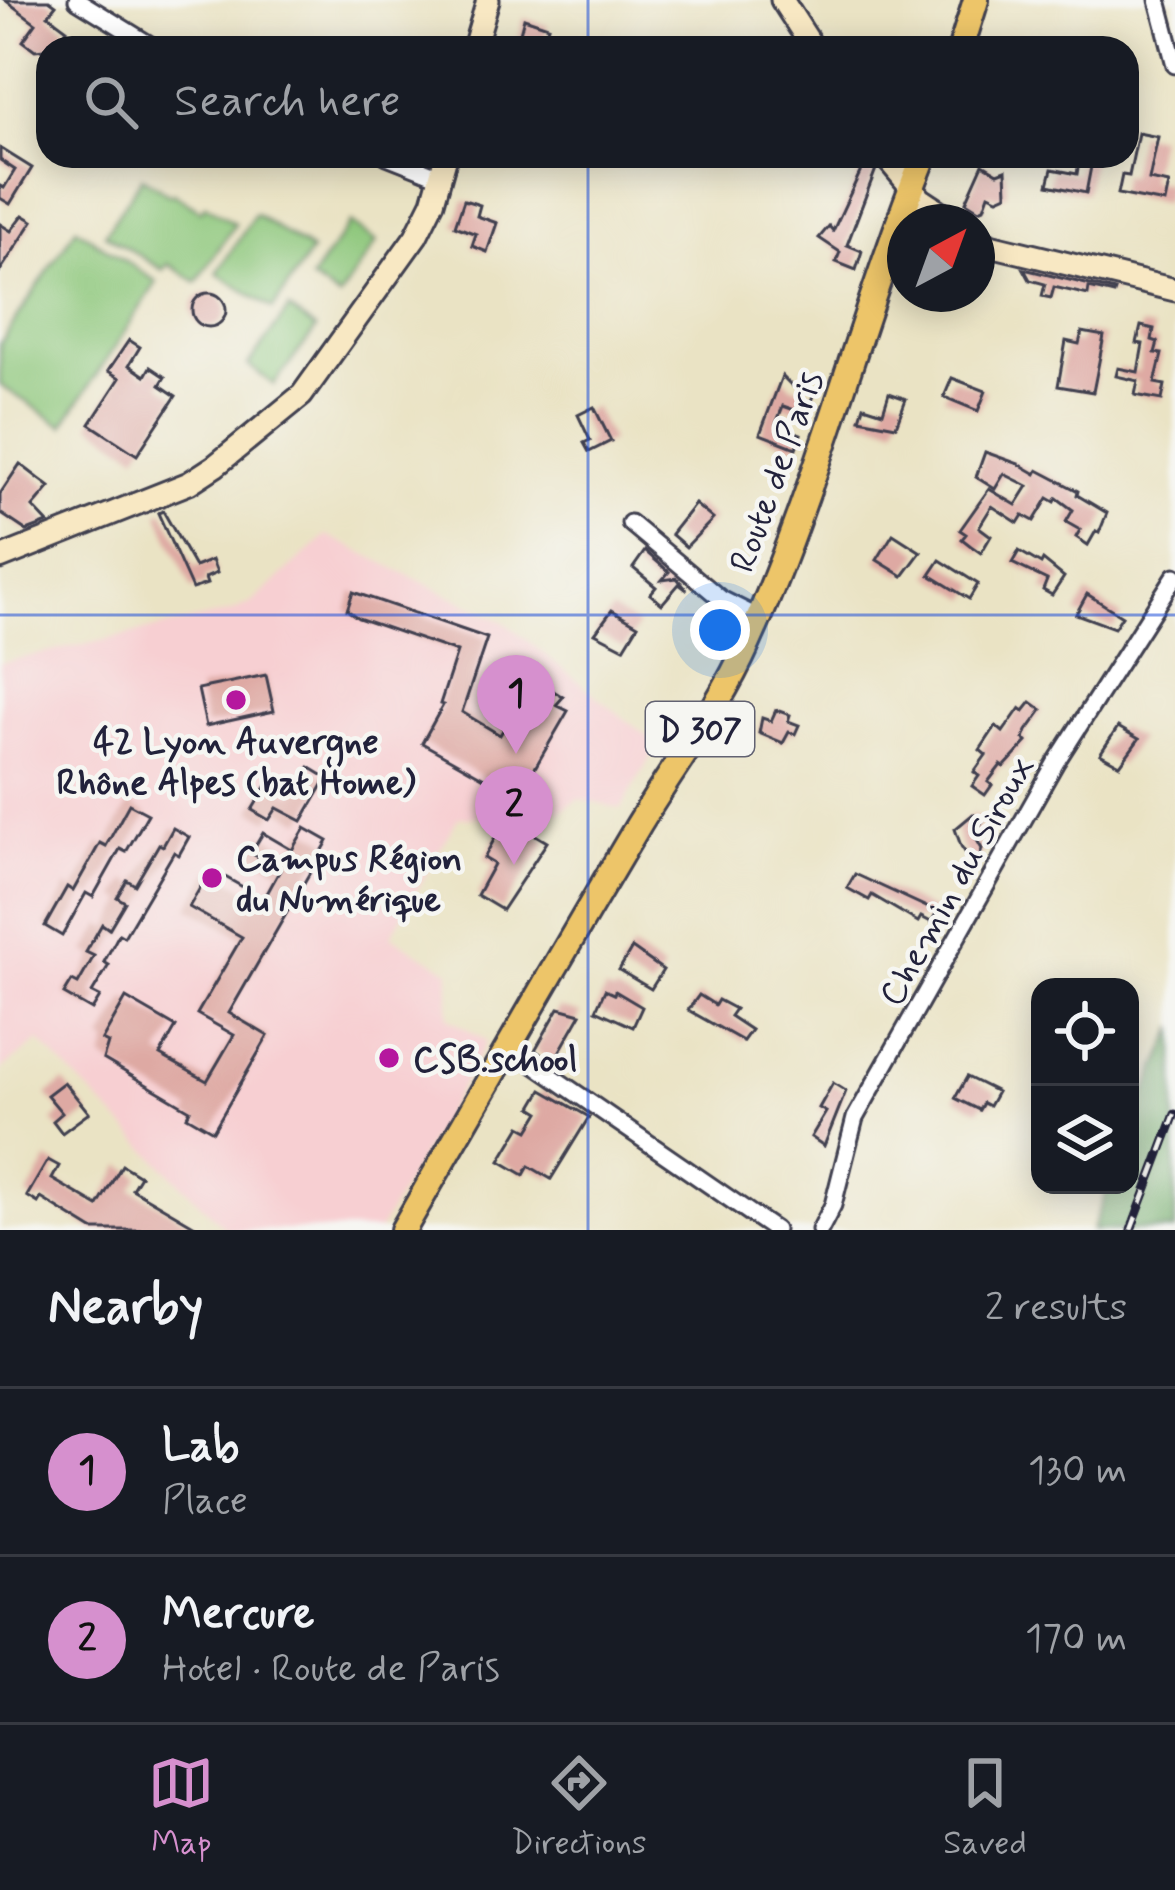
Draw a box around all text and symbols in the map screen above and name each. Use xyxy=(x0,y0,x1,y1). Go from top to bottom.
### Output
search box xyxy=(36,36,1139,168)
icon: search xyxy=(78,69,144,135)
text: Search here xyxy=(174,73,401,132)
north arrow xyxy=(887,204,995,312)
street label: Route de Paris xyxy=(720,365,836,579)
your location xyxy=(690,600,750,660)
pin: 1 xyxy=(477,655,555,754)
marker: 42 Lyon Auvergne Rhône Alpes (bat Home) xyxy=(223,687,249,713)
road number: D 307 xyxy=(646,702,754,756)
place label: 42 Lyon Auvergne Rhône Alpes (bat Home) xyxy=(56,720,416,808)
street label: Chemin du Siroux xyxy=(870,748,1046,1015)
pin: 2 xyxy=(475,766,553,865)
place label: Campus Région du Numérique xyxy=(236,837,462,925)
marker: Campus Région du Numérique xyxy=(199,865,225,891)
map controls xyxy=(1031,978,1139,1194)
button: locate xyxy=(1031,978,1139,1086)
place label: CSB.school xyxy=(413,1038,577,1085)
marker: CSB.school xyxy=(376,1045,402,1071)
button: layers xyxy=(1031,1086,1139,1194)
text: Nearby xyxy=(48,1275,203,1341)
text: 2 results xyxy=(985,1283,1127,1334)
text: Lab xyxy=(162,1417,239,1476)
text: 1 xyxy=(78,1446,96,1497)
text: 130 m xyxy=(1028,1446,1127,1497)
text: Place xyxy=(162,1476,248,1527)
text: Mercure xyxy=(162,1585,314,1644)
text: 2 xyxy=(77,1614,97,1665)
text: 170 m xyxy=(1025,1614,1127,1665)
text: Hotel · Route de Paris xyxy=(162,1644,500,1695)
tab: Map xyxy=(148,1750,214,1866)
tab: Directions xyxy=(511,1750,647,1866)
tab: Saved xyxy=(943,1750,1027,1866)

